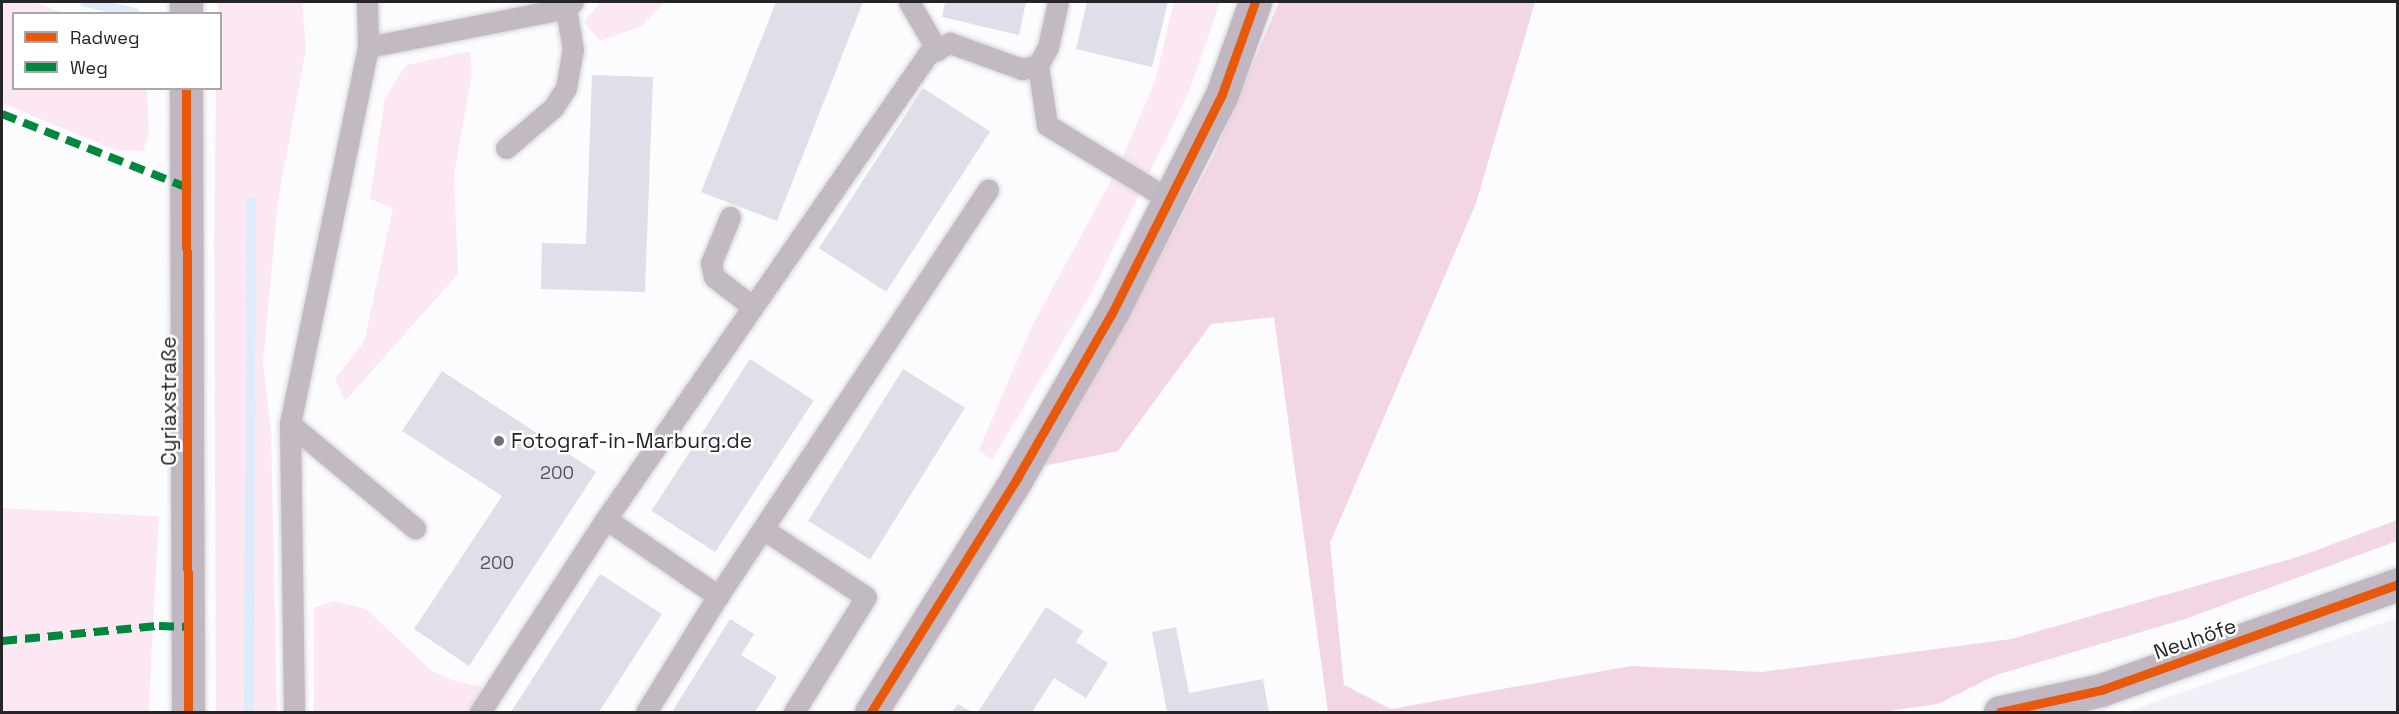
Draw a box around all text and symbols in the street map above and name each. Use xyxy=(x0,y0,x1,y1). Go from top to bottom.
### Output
legend xyxy=(12,12,222,90)
text: Radweg xyxy=(70,26,140,49)
text: Weg xyxy=(70,56,108,79)
street label: Cyriaxstraße xyxy=(156,336,182,466)
place label: Fotograf-in-Marburg.de xyxy=(511,428,752,454)
marker: Fotograf-in-Marburg.de xyxy=(492,434,506,448)
house number: 200 xyxy=(540,462,574,484)
house number: 200 xyxy=(480,552,514,574)
street label: Neuhöfe xyxy=(2150,613,2240,665)

